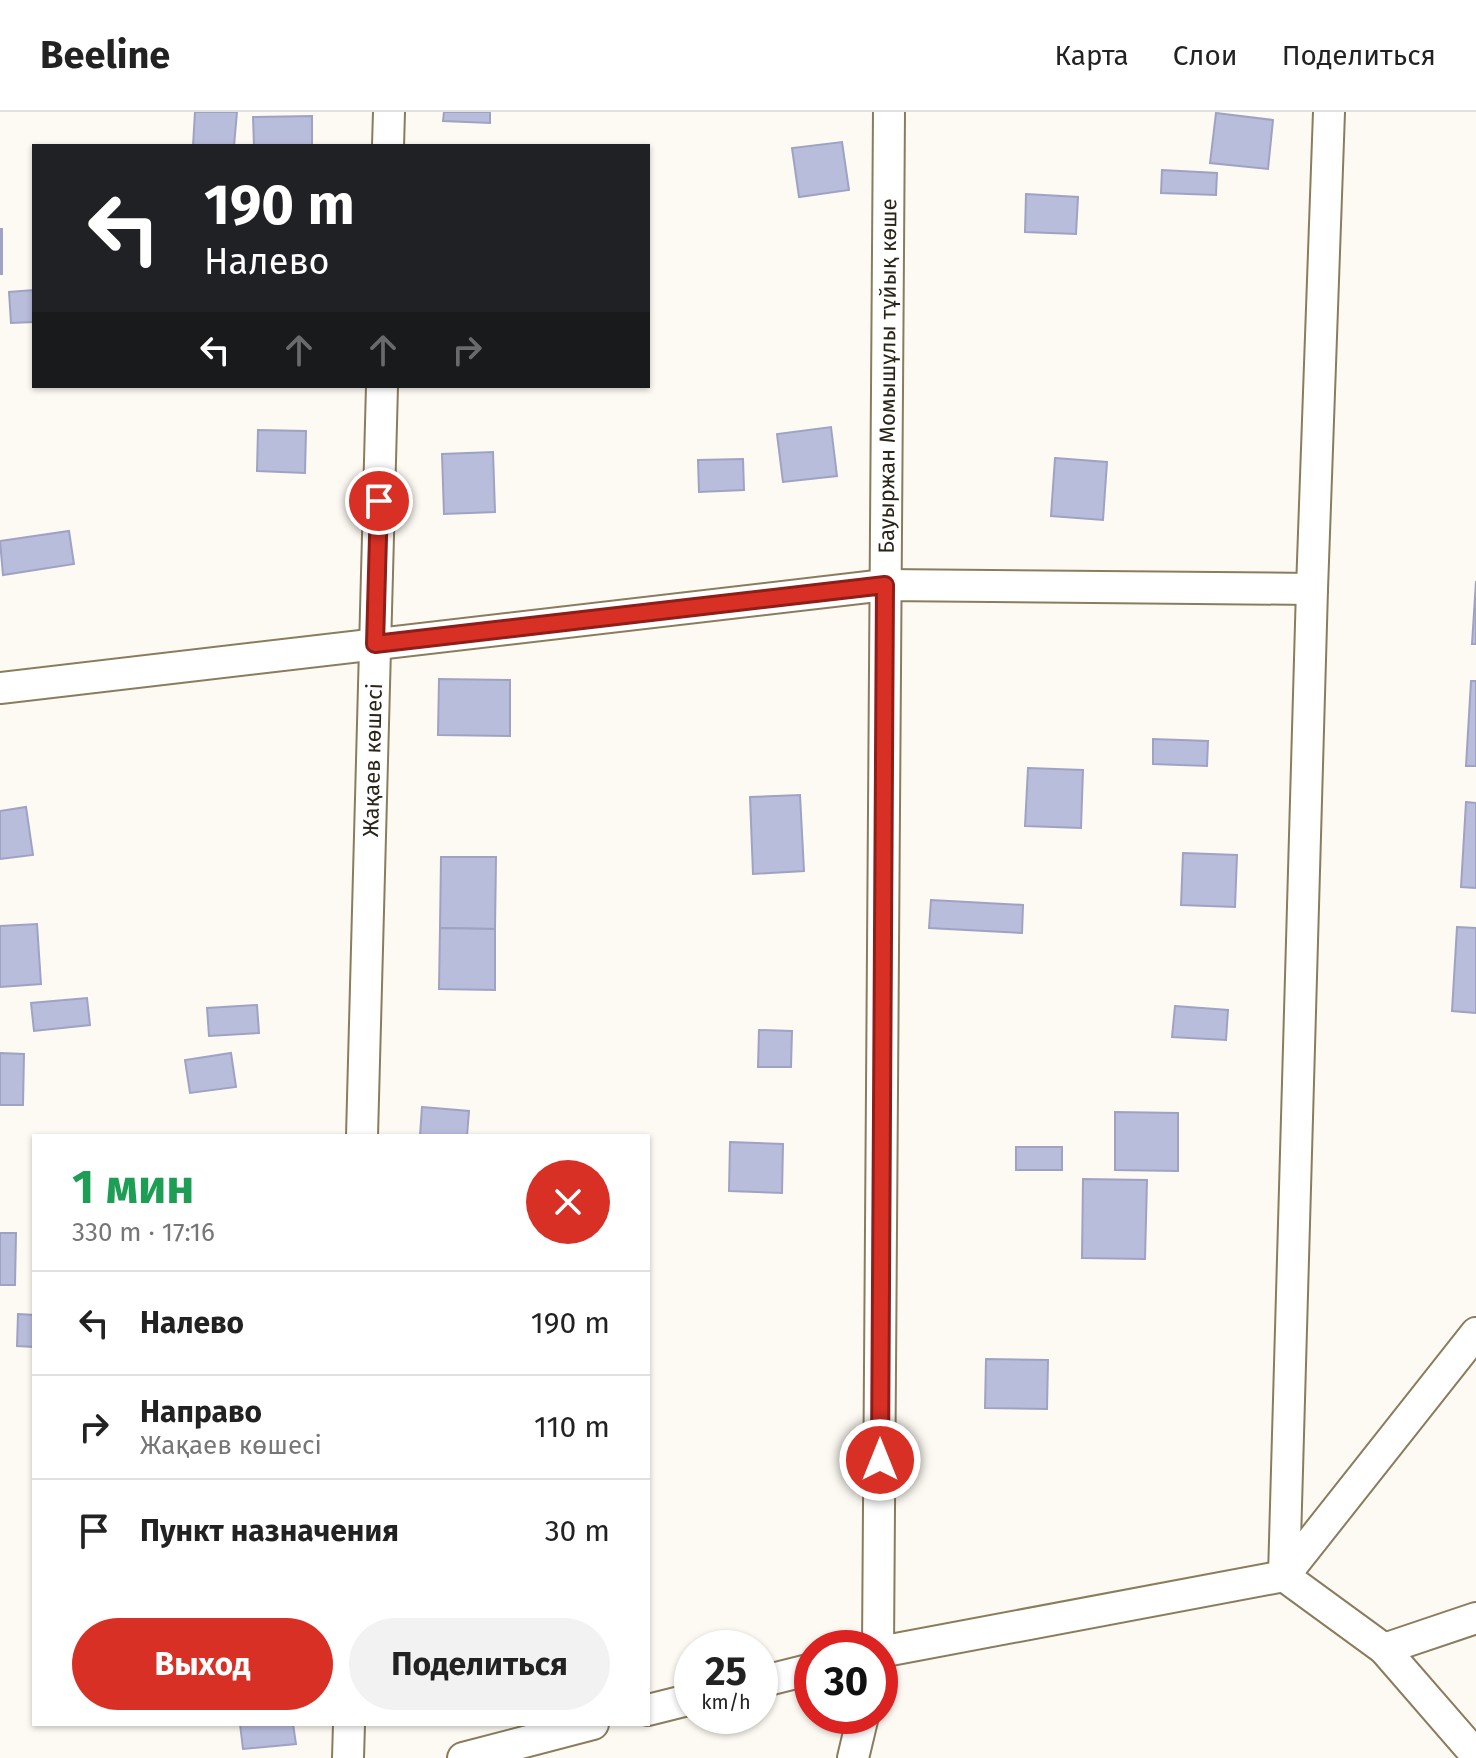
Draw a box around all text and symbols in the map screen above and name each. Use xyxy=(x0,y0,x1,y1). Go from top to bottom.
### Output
text: Beeline xyxy=(40,32,170,78)
text: Карта xyxy=(1054,39,1129,72)
text: Слои xyxy=(1173,39,1238,72)
text: Поделиться xyxy=(1282,39,1436,72)
text: 190 m xyxy=(204,172,355,239)
icon: left xyxy=(72,176,176,280)
street label: Бауыржан Момышұлы тұйық көше xyxy=(872,198,902,554)
text: Налево xyxy=(204,240,330,284)
icon: left xyxy=(193,328,237,372)
icon: ahead xyxy=(277,328,321,372)
icon: ahead xyxy=(361,328,405,372)
icon: right xyxy=(445,328,489,372)
pin xyxy=(345,467,413,535)
icon: arrive xyxy=(357,479,401,523)
street label: Жақаев көшесі xyxy=(356,683,388,837)
text: 1 мин xyxy=(72,1158,194,1216)
button: close xyxy=(526,1160,610,1244)
text: 330 m · 17:16 xyxy=(72,1217,215,1248)
icon: left xyxy=(72,1301,116,1345)
text: Налево xyxy=(140,1305,244,1341)
text: 190 m xyxy=(531,1305,610,1341)
text: Направо xyxy=(140,1394,262,1430)
icon: right xyxy=(72,1405,116,1449)
text: 110 m xyxy=(534,1409,610,1445)
position arrow xyxy=(838,1418,922,1502)
text: Жақаев көшесі xyxy=(140,1430,322,1461)
icon: arrive xyxy=(72,1509,116,1553)
text: Пункт назначения xyxy=(140,1513,399,1549)
text: 30 m xyxy=(545,1513,610,1549)
button: Выход xyxy=(72,1618,333,1710)
button: Поделиться xyxy=(349,1618,610,1710)
speed limit sign: 30 xyxy=(794,1630,898,1734)
text: 25 xyxy=(705,1648,747,1696)
text: km/h xyxy=(701,1690,751,1714)

